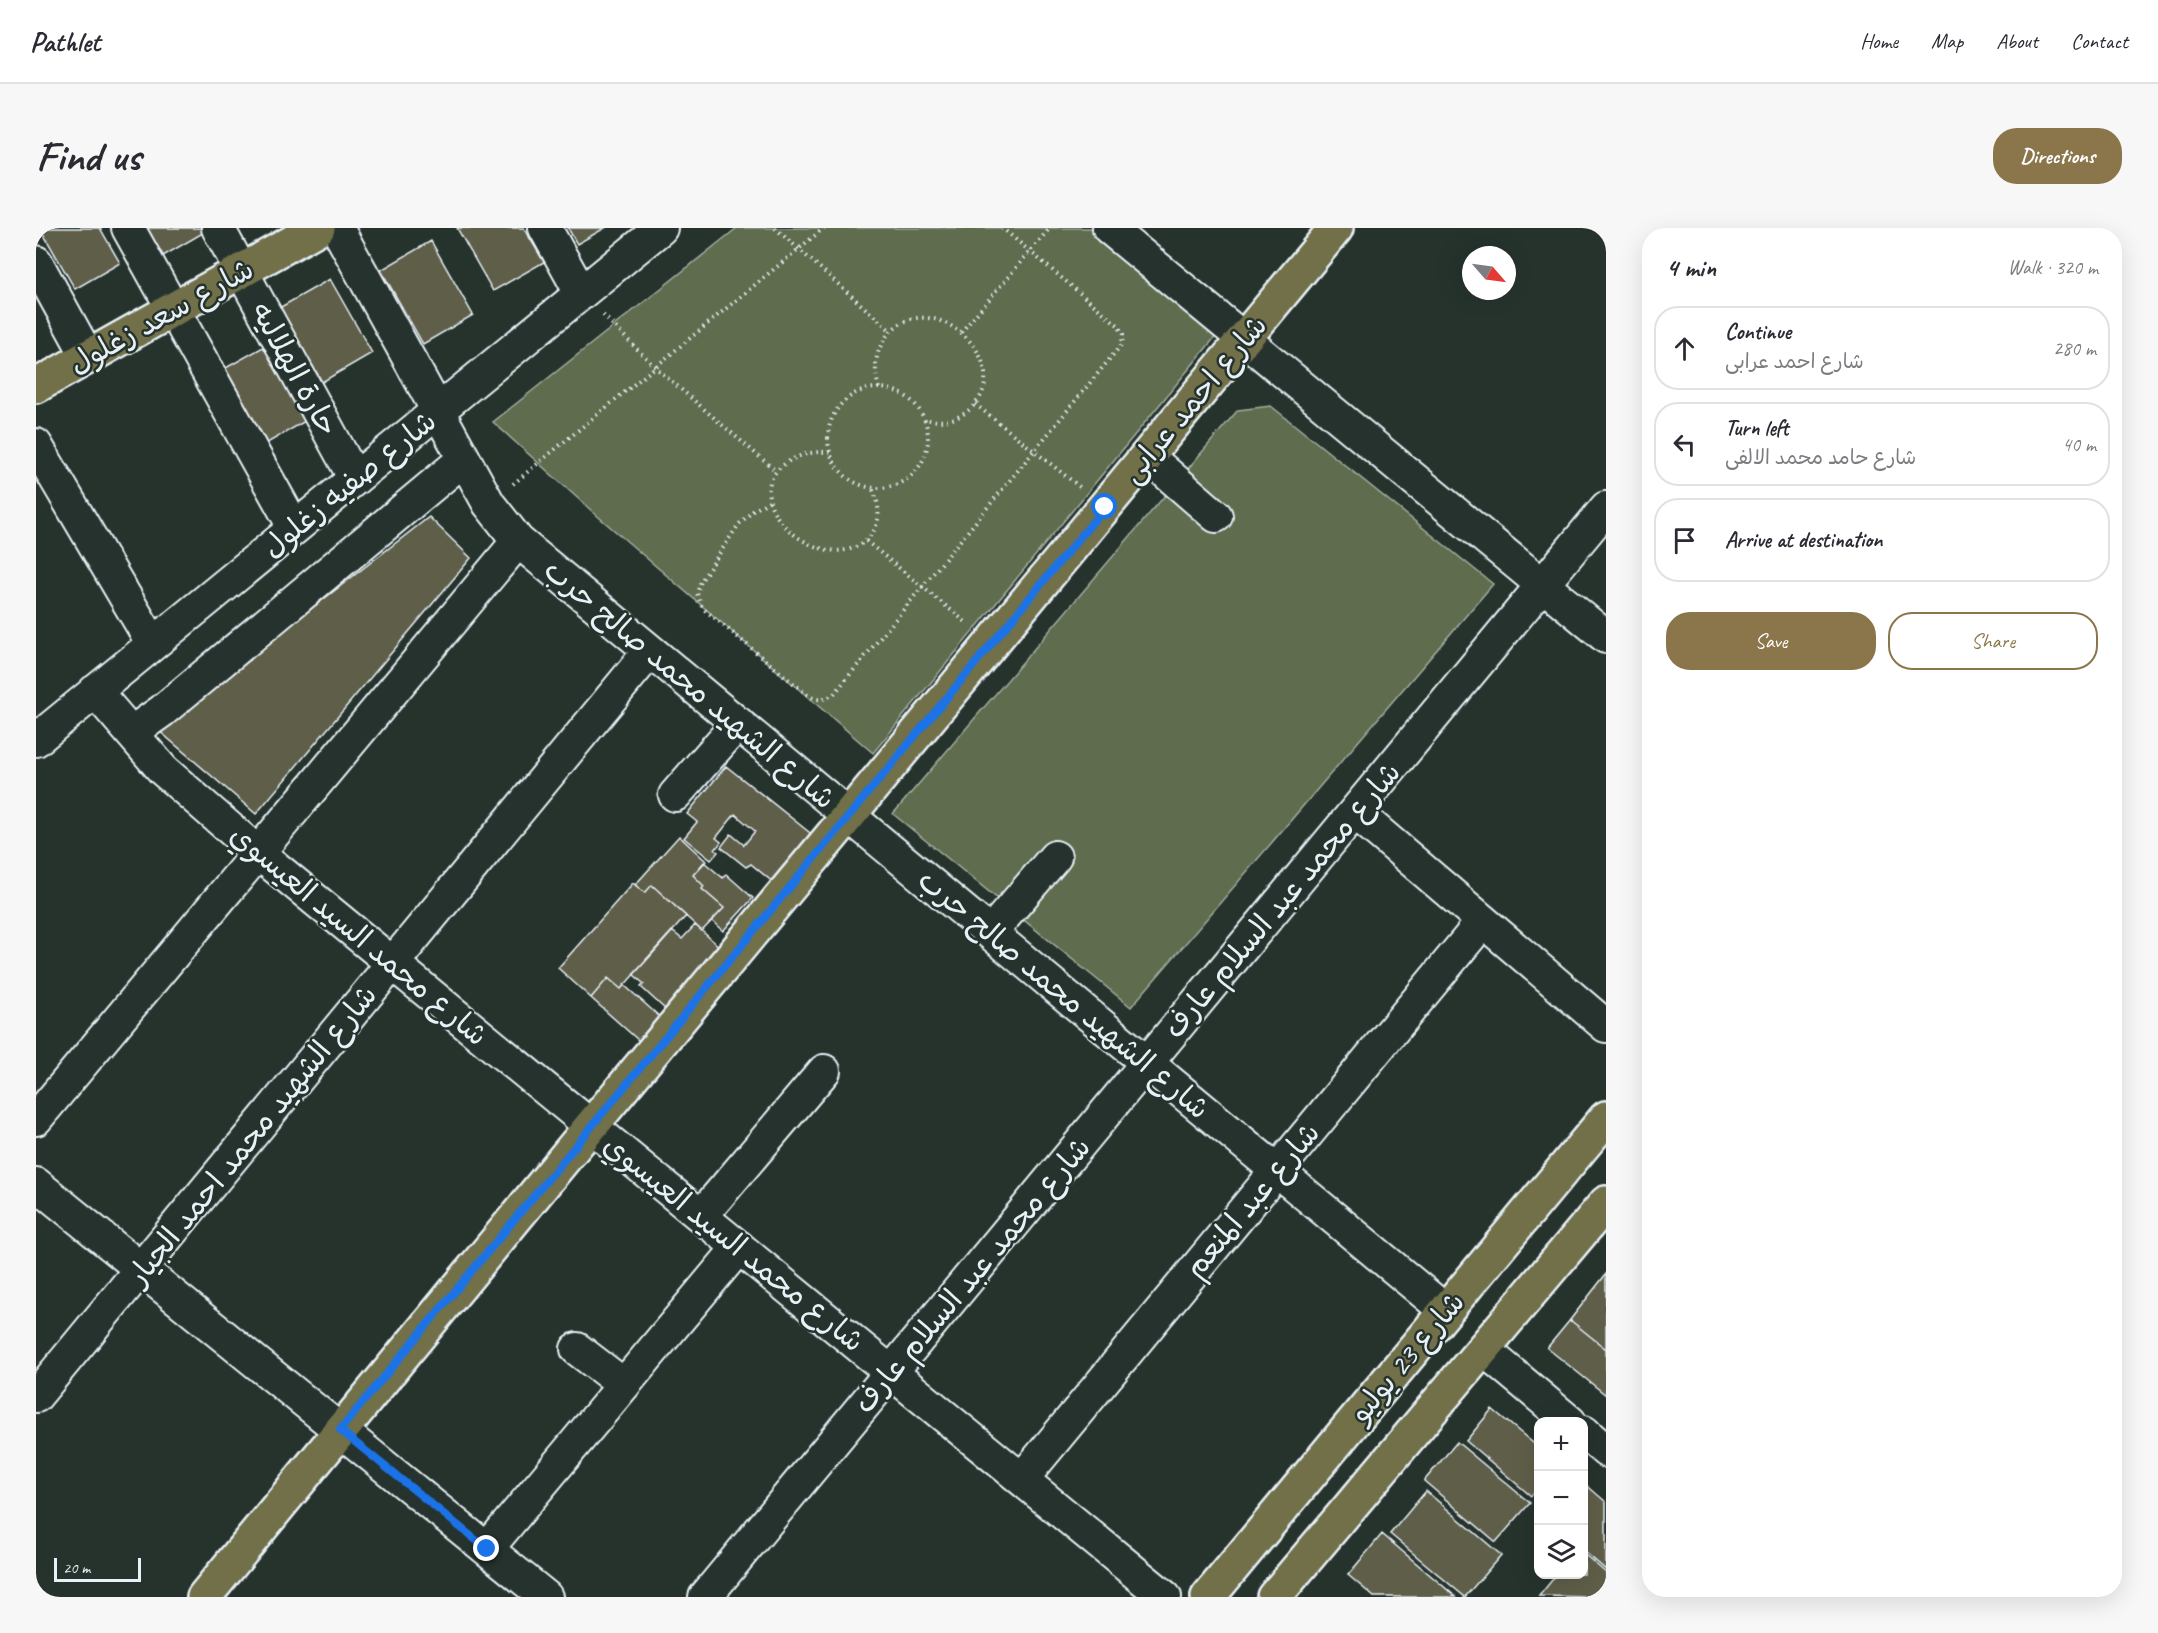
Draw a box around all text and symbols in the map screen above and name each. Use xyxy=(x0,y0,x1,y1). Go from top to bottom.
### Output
text: Pathlet xyxy=(30,24,100,59)
text: Home xyxy=(1860,28,1898,54)
text: Map xyxy=(1931,28,1963,54)
text: About xyxy=(1996,28,2038,54)
text: Contact xyxy=(2071,28,2128,54)
button: Directions xyxy=(1993,128,2122,184)
text: Find us xyxy=(36,130,141,183)
north arrow xyxy=(1462,246,1516,300)
street label: شارع سعد زغلول xyxy=(62,250,261,384)
text: 4 min xyxy=(1666,251,1716,284)
text: Walk · 320 m xyxy=(2008,255,2098,280)
street label: حارة الهلاليه xyxy=(243,295,347,443)
street label: شارع احمد عرابى xyxy=(1113,307,1277,492)
text: Continue xyxy=(1725,318,1791,346)
icon: ahead xyxy=(1668,332,1701,365)
text: 280 m xyxy=(2053,336,2096,361)
text: شارع احمد عرابى xyxy=(1725,349,1864,374)
street label: شارع صفيه زغلول xyxy=(254,402,445,568)
text: Turn left xyxy=(1725,414,1789,442)
icon: left xyxy=(1668,428,1701,461)
text: 40 m xyxy=(2062,432,2096,457)
text: شارع حامد محمد الالفى xyxy=(1725,445,1916,470)
route start xyxy=(1091,493,1117,519)
icon: arrive xyxy=(1668,524,1701,557)
text: Arrive at destination xyxy=(1725,526,1882,554)
street label: شارع الشهيد محمد صالح حرب xyxy=(535,551,844,819)
button: Save xyxy=(1666,612,1876,670)
button: Share xyxy=(1888,612,2098,670)
street label: شارع محمد عبد السلام عارف xyxy=(1155,754,1411,1048)
street label: شارع محمد السيد العيسوي xyxy=(221,816,496,1056)
street label: شارع الشهيد محمد صالح حرب xyxy=(909,861,1218,1129)
street label: شارع الشهيد محمد احمد الجيار xyxy=(117,977,387,1297)
street label: شارع عبد المنعم xyxy=(1176,1114,1330,1288)
street label: شارع محمد السيد العيسوي xyxy=(594,1126,872,1362)
street label: شارع محمد عبد السلام عارف xyxy=(845,1129,1101,1423)
street label: شارع 23 يوليو xyxy=(1340,1284,1474,1433)
map controls xyxy=(1534,1417,1588,1579)
button: + xyxy=(1534,1417,1588,1471)
button: − xyxy=(1534,1471,1588,1525)
button: layers xyxy=(1534,1525,1588,1579)
route end xyxy=(473,1535,499,1561)
scale bar xyxy=(54,1555,141,1582)
text: 20 m xyxy=(63,1558,90,1578)

